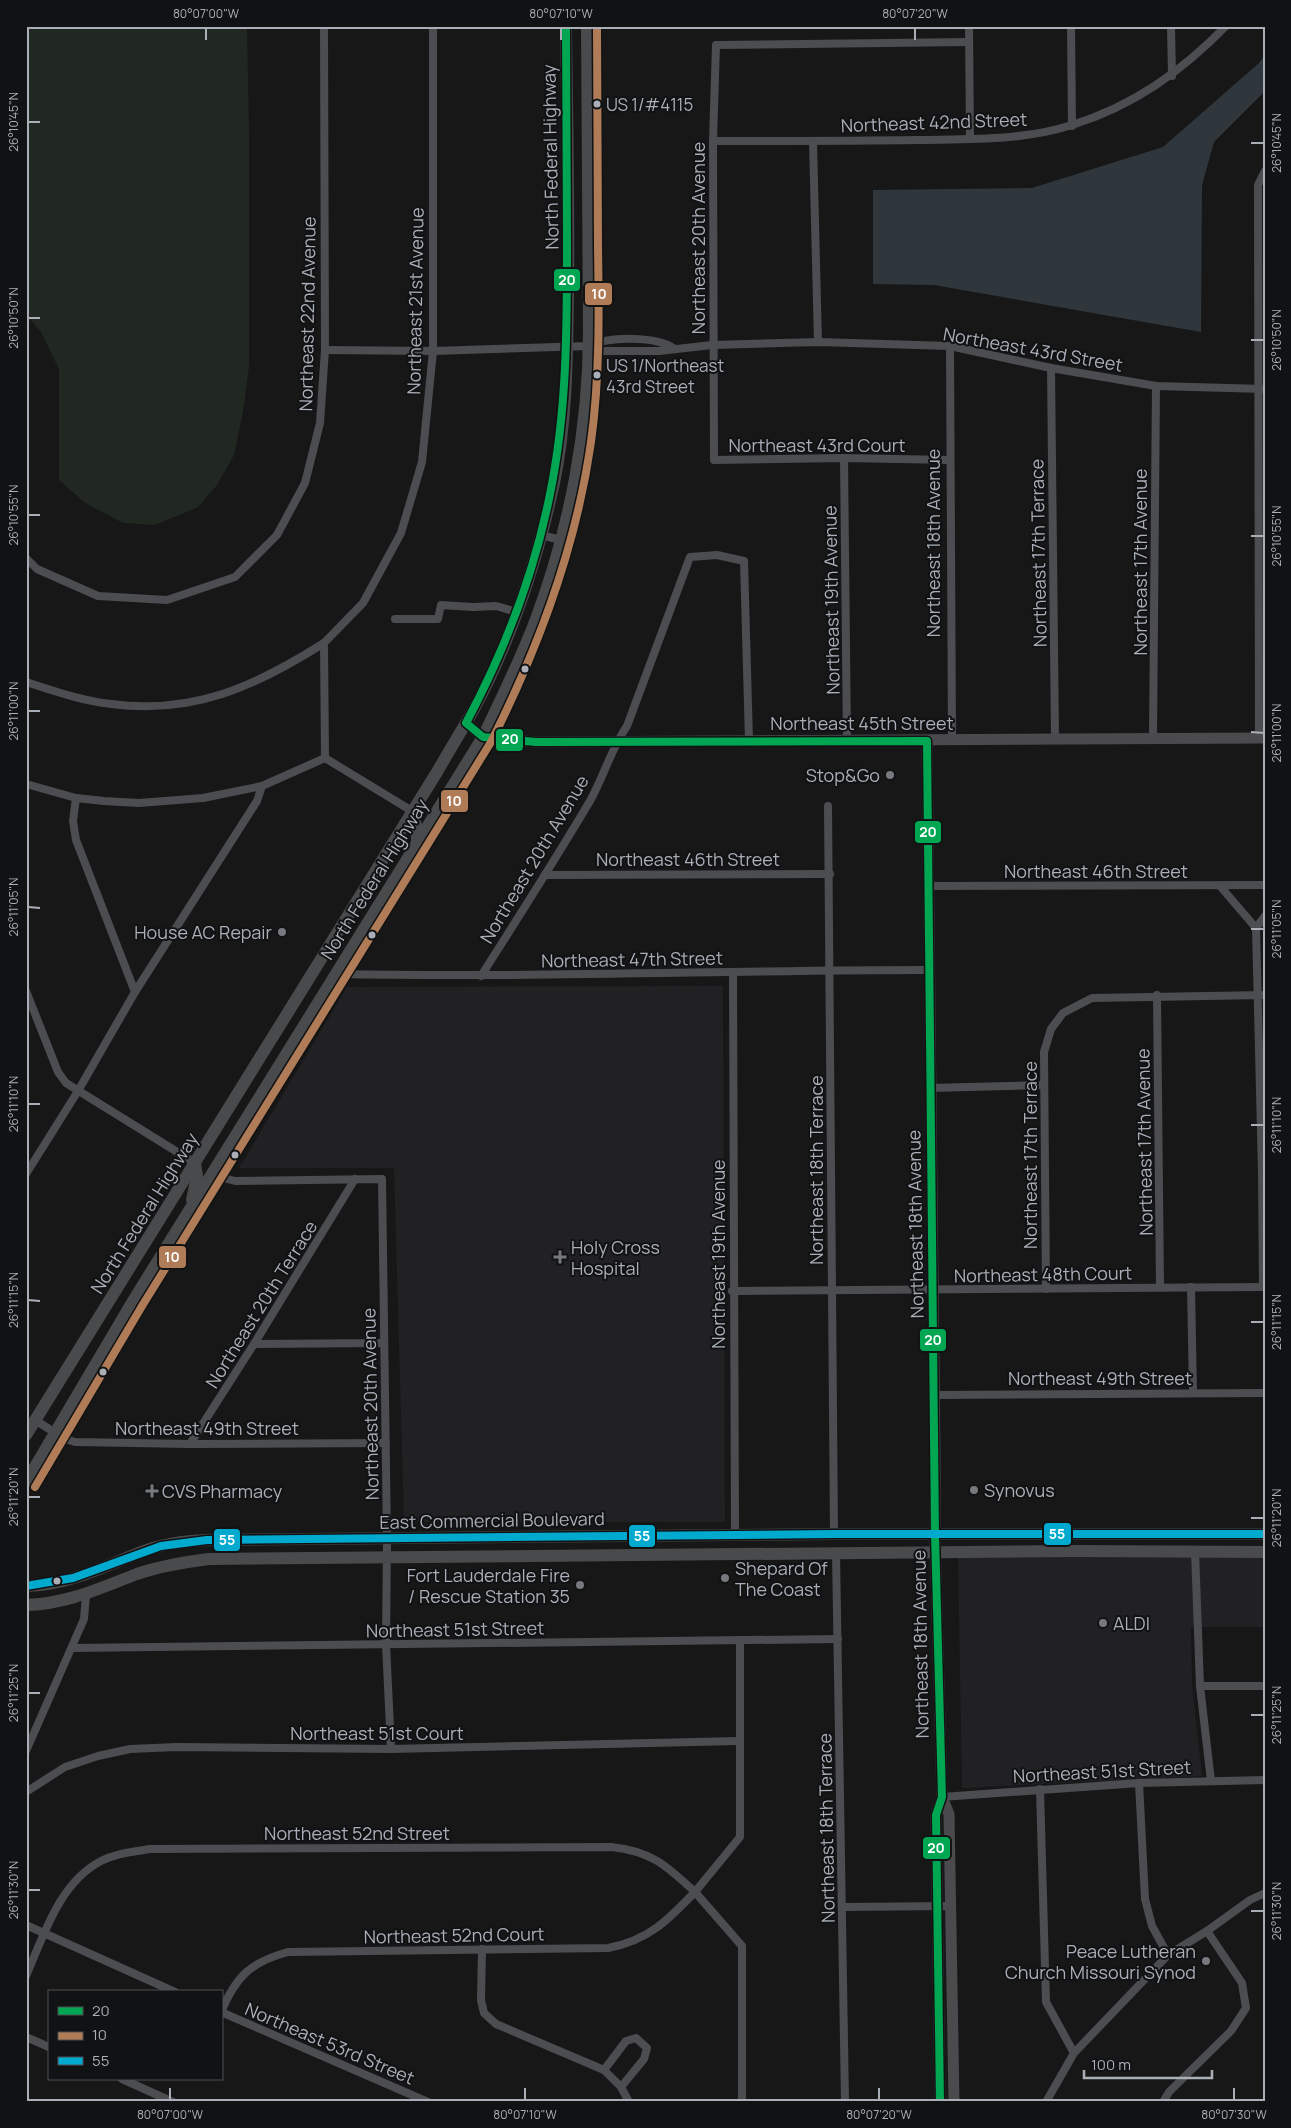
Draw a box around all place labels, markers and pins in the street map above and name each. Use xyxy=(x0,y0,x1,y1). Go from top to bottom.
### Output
place label: US 1/#4115 xyxy=(606,93,693,116)
marker: US 1/#4115 xyxy=(592,99,602,109)
place label: US 1/Northeast 43rd Street xyxy=(606,354,724,398)
marker: US 1/Northeast 43rd Street xyxy=(592,370,602,380)
unlabelled marker xyxy=(520,664,530,674)
place label: Stop&Go xyxy=(806,763,880,787)
marker: Stop&Go xyxy=(884,769,896,781)
place label: House AC Repair xyxy=(134,920,273,944)
marker: House AC Repair xyxy=(276,926,288,938)
unlabelled marker xyxy=(367,930,377,940)
unlabelled marker xyxy=(230,1150,240,1160)
place label: Holy Cross Hospital xyxy=(571,1235,660,1280)
marker: Holy Cross Hospital xyxy=(553,1250,567,1264)
unlabelled marker xyxy=(98,1367,108,1377)
place label: Synovus xyxy=(984,1478,1055,1502)
place label: CVS Pharmacy xyxy=(162,1479,283,1503)
marker: Synovus xyxy=(968,1484,980,1496)
marker: CVS Pharmacy xyxy=(146,1485,158,1497)
place label: Shepard Of The Coast xyxy=(735,1556,828,1601)
place label: Fort Lauderdale Fire / Rescue Station 35 xyxy=(407,1563,570,1608)
marker: Shepard Of The Coast xyxy=(719,1572,731,1584)
unlabelled marker xyxy=(52,1576,62,1586)
marker: Fort Lauderdale Fire / Rescue Station 35 xyxy=(574,1579,586,1591)
place label: ALDI xyxy=(1113,1611,1150,1635)
marker: ALDI xyxy=(1097,1617,1109,1629)
place label: Peace Lutheran Church Missouri Synod xyxy=(1005,1939,1196,1984)
marker: Peace Lutheran Church Missouri Synod xyxy=(1200,1955,1212,1967)

